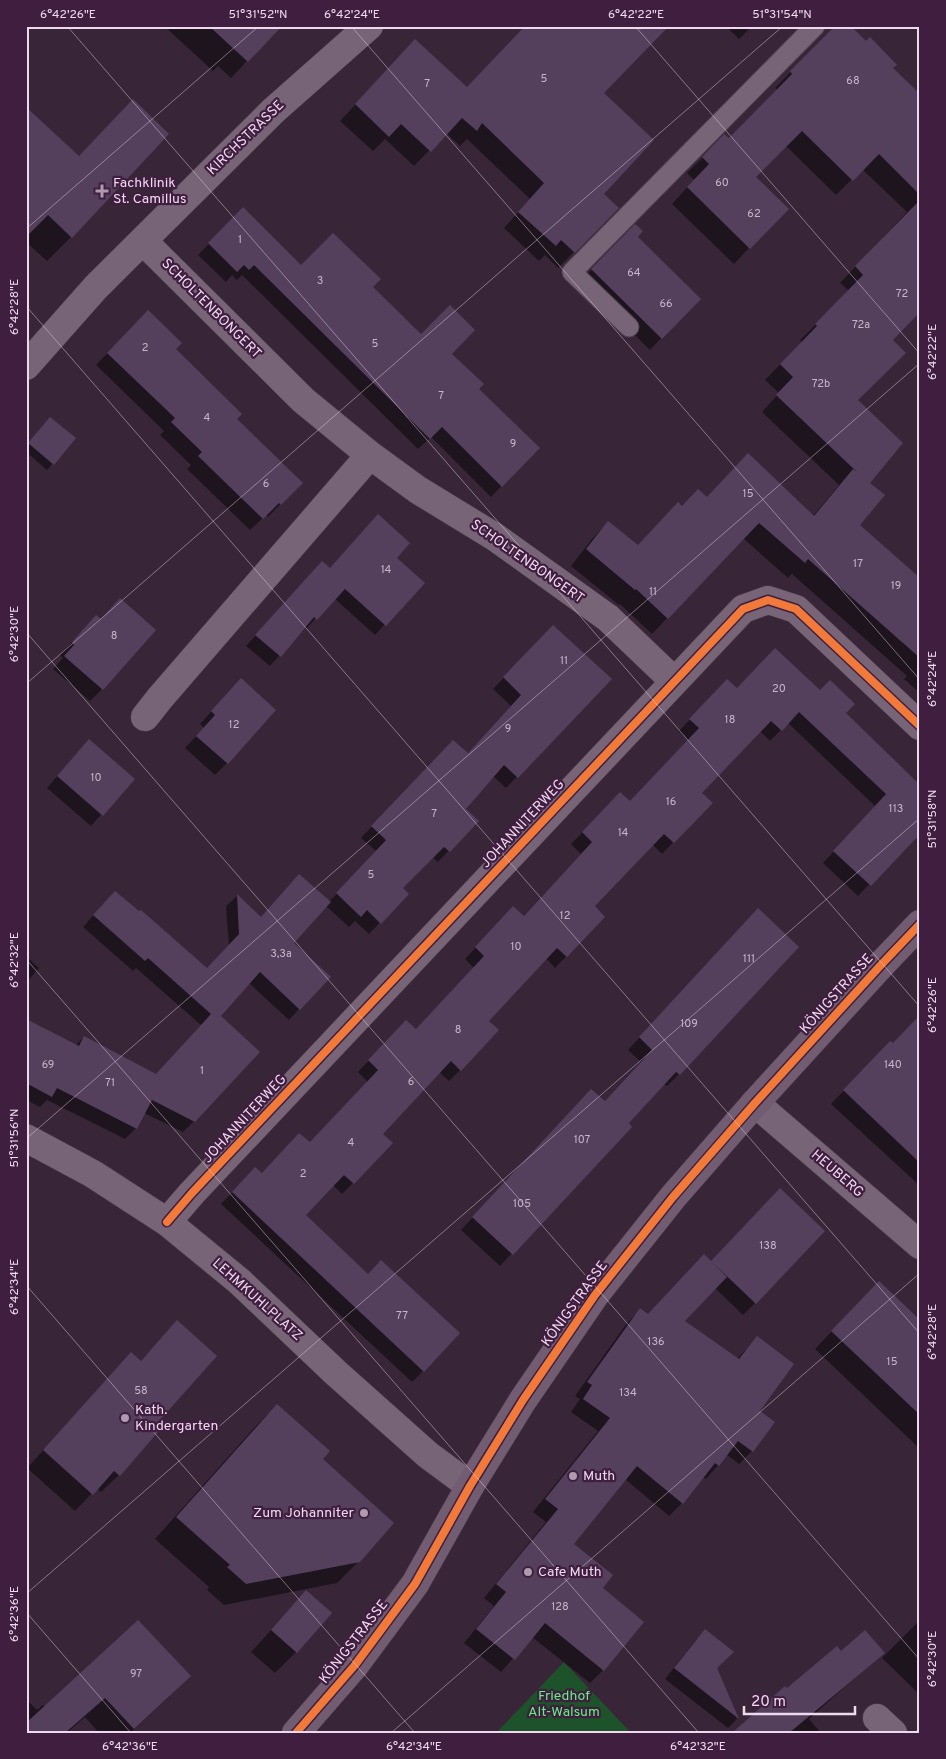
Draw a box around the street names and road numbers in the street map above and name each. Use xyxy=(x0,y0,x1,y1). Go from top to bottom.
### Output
street label: KIRCHSTRASSE xyxy=(204,97,288,179)
street label: SCHOLTENBONGERT xyxy=(157,255,265,363)
street label: SCHOLTENBONGERT xyxy=(467,516,587,608)
street label: JOHANNITERWEG xyxy=(478,776,568,872)
street label: KÖNIGSTRASSE xyxy=(796,950,877,1037)
street label: JOHANNITERWEG xyxy=(200,1071,290,1167)
street label: HEUBERG xyxy=(807,1147,867,1201)
street label: LEHMKUHLPLATZ xyxy=(208,1255,306,1345)
street label: KÖNIGSTRASSE xyxy=(537,1257,612,1350)
street label: KÖNIGSTRASSE xyxy=(315,1596,392,1687)

